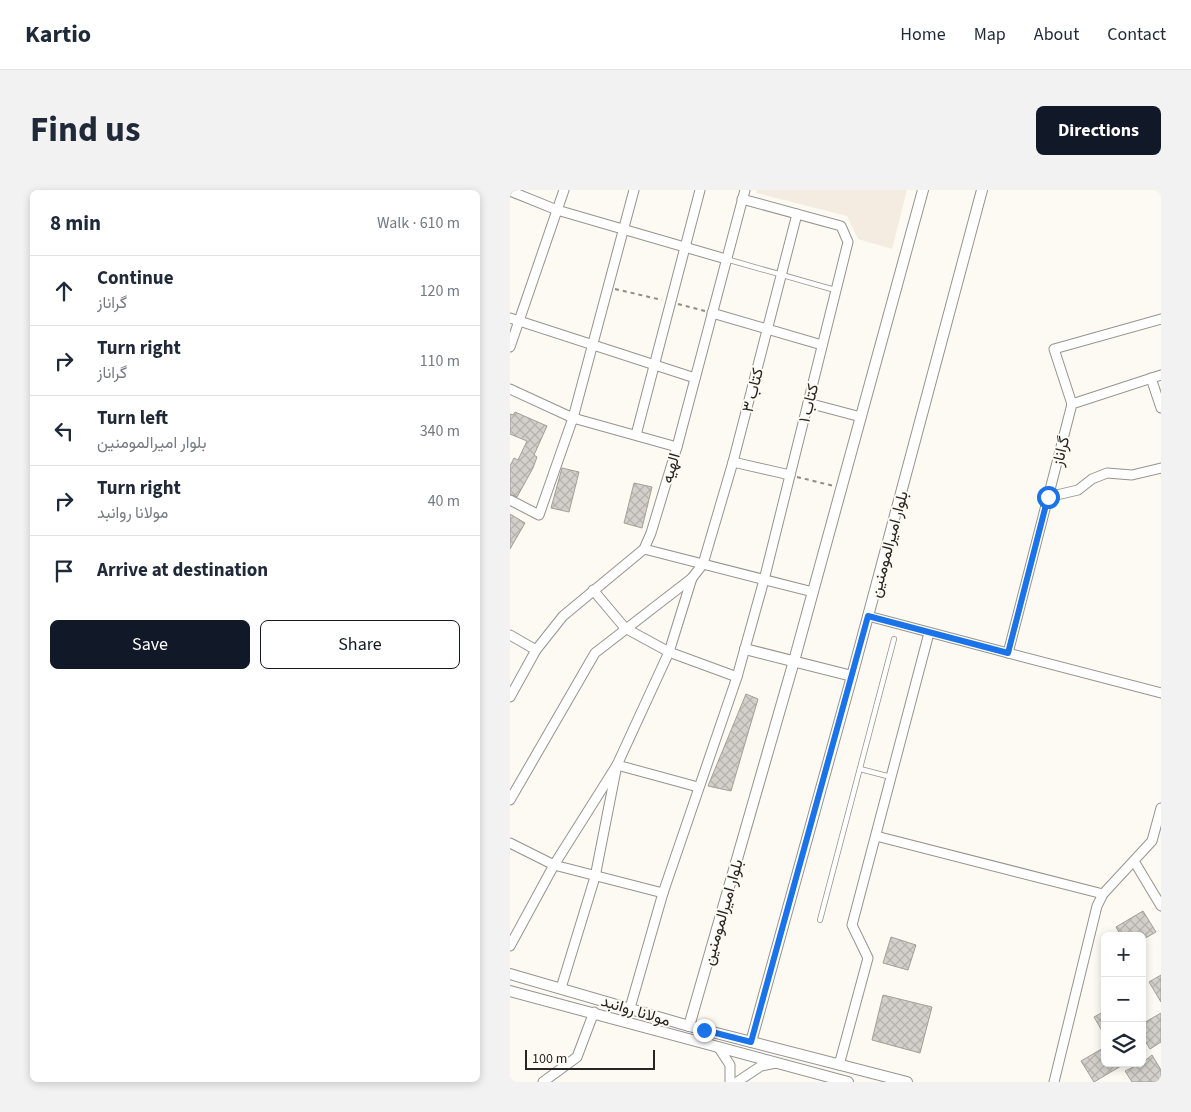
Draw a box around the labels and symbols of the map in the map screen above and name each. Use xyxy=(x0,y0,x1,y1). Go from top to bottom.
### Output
street label: کتاب ۳ xyxy=(737,366,769,415)
street label: کتاب ۱ xyxy=(794,382,824,425)
street label: گراناز xyxy=(1046,434,1075,469)
street label: الهیه xyxy=(656,451,686,486)
route start xyxy=(1037,486,1060,509)
street label: بلوار امیرالمومنین xyxy=(864,489,914,600)
street label: بلوار امیرالمومنین xyxy=(697,857,749,968)
street label: مولانا روانبد xyxy=(598,990,673,1032)
route end xyxy=(693,1019,716,1042)
scale bar xyxy=(525,1047,655,1070)

